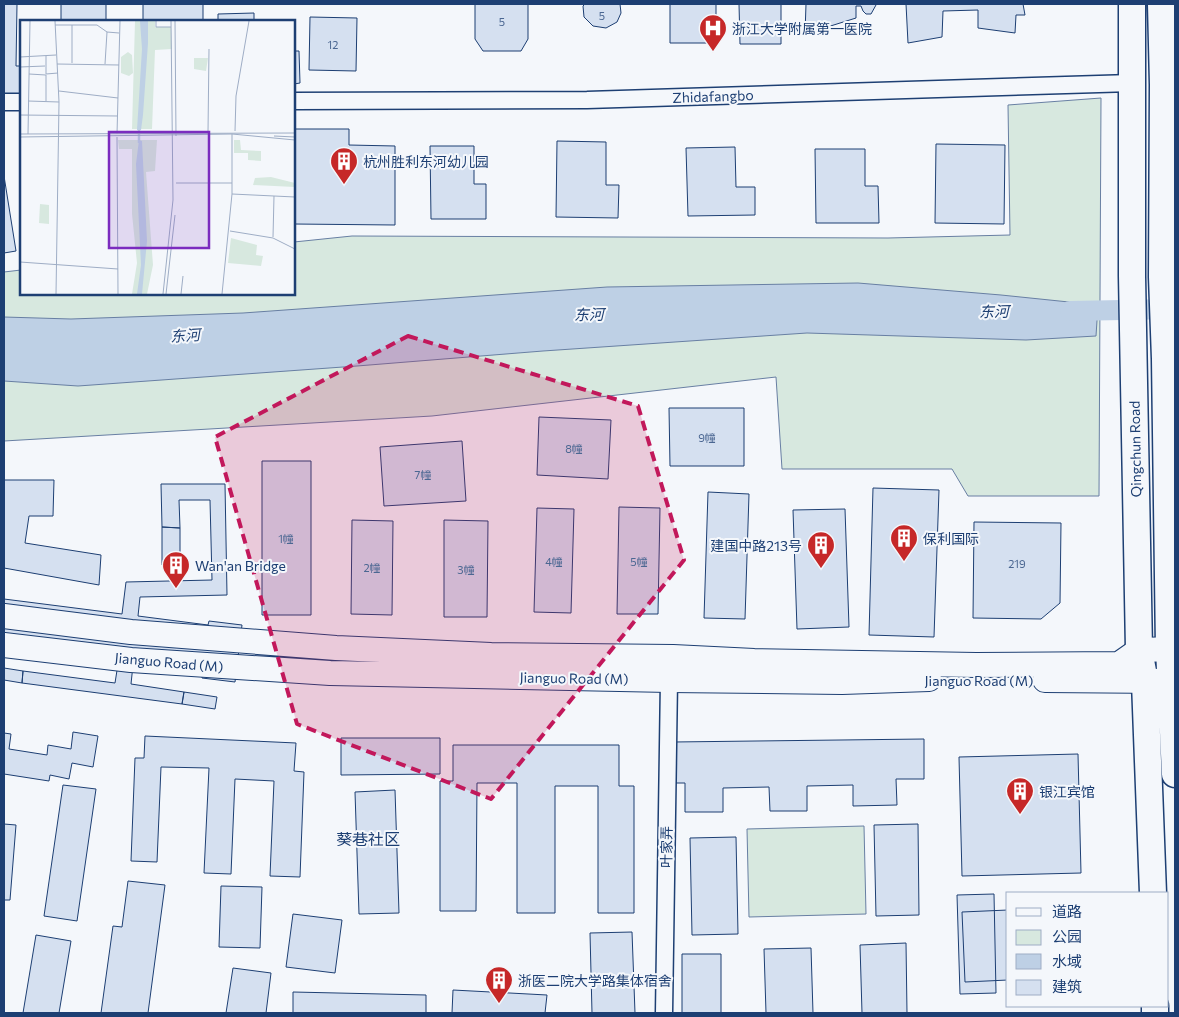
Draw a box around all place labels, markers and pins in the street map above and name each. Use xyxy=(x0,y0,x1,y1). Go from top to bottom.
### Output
hospital icon: 浙江大学附属第一医院 xyxy=(698,13,728,52)
place label: 浙江大学附属第一医院 xyxy=(732,20,872,37)
building icon: 杭州胜利东河幼儿园 xyxy=(329,146,359,185)
place label: 杭州胜利东河幼儿园 xyxy=(363,153,489,170)
building icon: 保利国际 xyxy=(889,523,919,562)
building icon: 建国中路213号 xyxy=(806,530,836,569)
place label: 保利国际 xyxy=(923,530,979,547)
place label: 建国中路213号 xyxy=(710,537,802,554)
building icon: Wan'an Bridge xyxy=(161,550,191,589)
place label: Wan'an Bridge xyxy=(195,557,286,574)
building icon: 银江宾馆 xyxy=(1005,776,1035,815)
place label: 银江宾馆 xyxy=(1039,783,1095,800)
building icon: 浙医二院大学路集体宿舍 xyxy=(484,965,514,1004)
place label: 浙医二院大学路集体宿舍 xyxy=(518,972,672,989)

